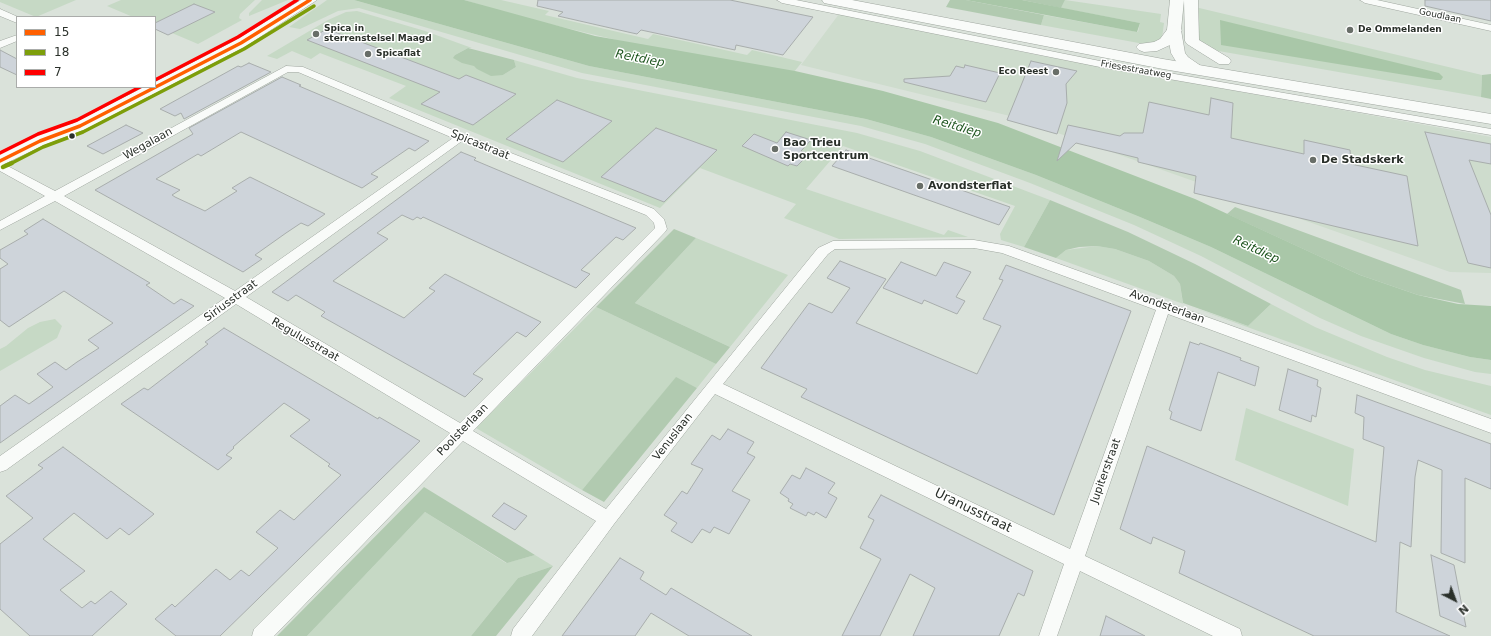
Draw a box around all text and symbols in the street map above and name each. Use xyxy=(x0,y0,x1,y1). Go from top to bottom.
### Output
street label: Goudlaan xyxy=(1418,6,1462,26)
legend xyxy=(16,16,156,88)
place label: Spica in sterrenstelsel Maagd xyxy=(324,24,432,45)
text: 15 xyxy=(54,25,69,39)
marker: De Ommelanden xyxy=(1345,25,1355,35)
place label: De Ommelanden xyxy=(1358,25,1442,35)
marker: Spica in sterrenstelsel Maagd xyxy=(311,29,321,39)
text: 18 xyxy=(54,45,69,59)
water label: Reitdiep xyxy=(614,47,666,71)
marker: Spicaflat xyxy=(363,49,373,59)
place label: Spicaflat xyxy=(376,49,420,59)
street label: Friesestraatweg xyxy=(1100,58,1172,82)
text: 7 xyxy=(54,65,62,79)
place label: Eco Reest xyxy=(998,67,1048,77)
marker: Eco Reest xyxy=(1051,67,1061,77)
water label: Reitdiep xyxy=(931,113,983,141)
street label: Wegalaan xyxy=(121,125,175,163)
street label: Spicastraat xyxy=(449,127,511,163)
unlabelled marker xyxy=(67,131,77,141)
place label: Bao Trieu Sportcentrum xyxy=(783,136,869,162)
marker: Bao Trieu Sportcentrum xyxy=(770,144,780,154)
place label: De Stadskerk xyxy=(1321,153,1404,167)
marker: De Stadskerk xyxy=(1308,155,1318,165)
place label: Avondsterflat xyxy=(928,179,1012,193)
marker: Avondsterflat xyxy=(915,181,925,191)
water label: Reitdiep xyxy=(1230,233,1282,267)
street label: Siriusstraat xyxy=(202,277,260,325)
street label: Avondsterlaan xyxy=(1128,287,1206,327)
street label: Regulusstraat xyxy=(269,315,341,365)
street label: Poolsterlaan xyxy=(435,401,491,459)
street label: Venuslaan xyxy=(650,411,696,463)
street label: Jupiterstraat xyxy=(1088,437,1124,505)
street label: Uranusstraat xyxy=(932,486,1014,536)
north arrow xyxy=(1435,580,1475,620)
text: N xyxy=(1456,601,1471,617)

